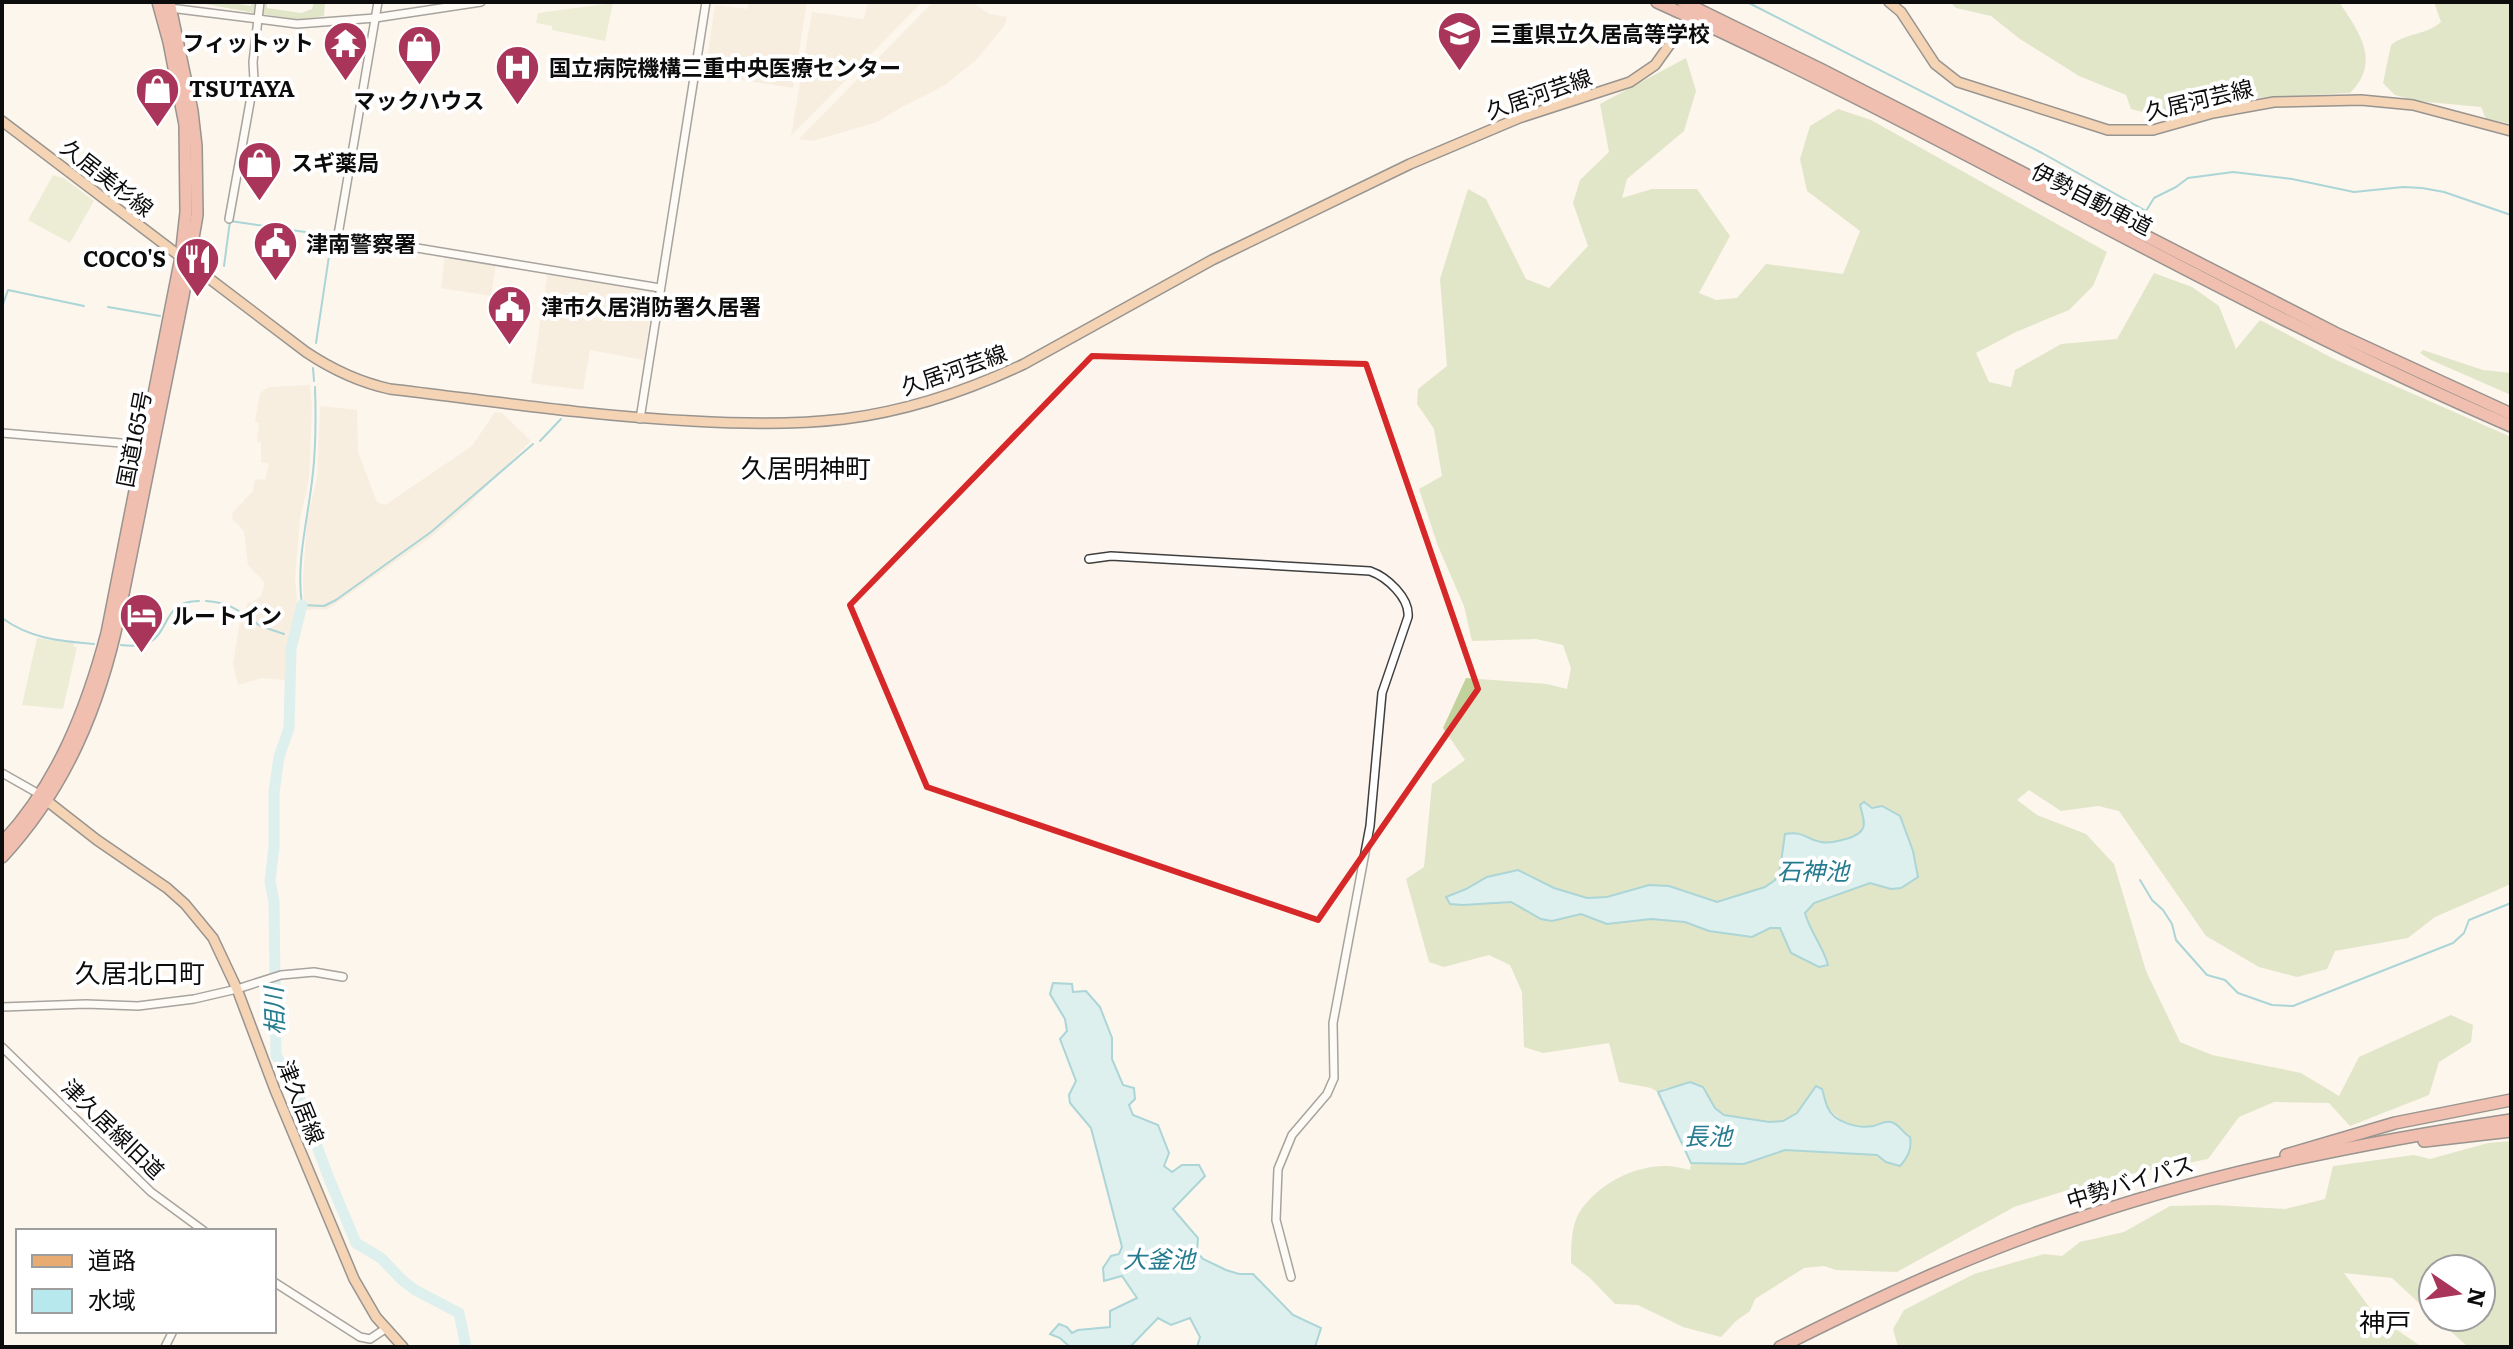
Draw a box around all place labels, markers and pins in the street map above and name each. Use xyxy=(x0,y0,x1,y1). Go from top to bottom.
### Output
school or university icon: 三重県立久居高等学校 xyxy=(1435,10,1483,73)
place label: 三重県立久居高等学校 xyxy=(1490,16,1710,49)
temple icon: フィットット xyxy=(321,19,369,82)
shop icon: マックハウス xyxy=(395,24,443,87)
place label: フィットット xyxy=(182,25,314,58)
hospital icon: 国立病院機構三重中央医療センター xyxy=(494,44,542,107)
place label: 国立病院機構三重中央医療センター xyxy=(549,50,901,83)
shop icon: TSUTAYA xyxy=(134,65,182,128)
place label: TSUTAYA xyxy=(189,71,295,104)
place label: マックハウス xyxy=(354,83,484,116)
shop icon: スギ薬局 xyxy=(236,139,284,202)
place label: スギ薬局 xyxy=(291,145,379,178)
public building icon: 津南警察署 xyxy=(251,220,299,283)
place label: 津南警察署 xyxy=(306,226,416,259)
restaurant icon: COCO'S xyxy=(173,235,221,298)
place label: COCO'S xyxy=(83,241,166,274)
public building icon: 津市久居消防署久居署 xyxy=(486,283,534,346)
place label: 津市久居消防署久居署 xyxy=(541,289,761,322)
hotel icon: ルートイン xyxy=(117,592,165,655)
place label: ルートイン xyxy=(172,598,282,631)

